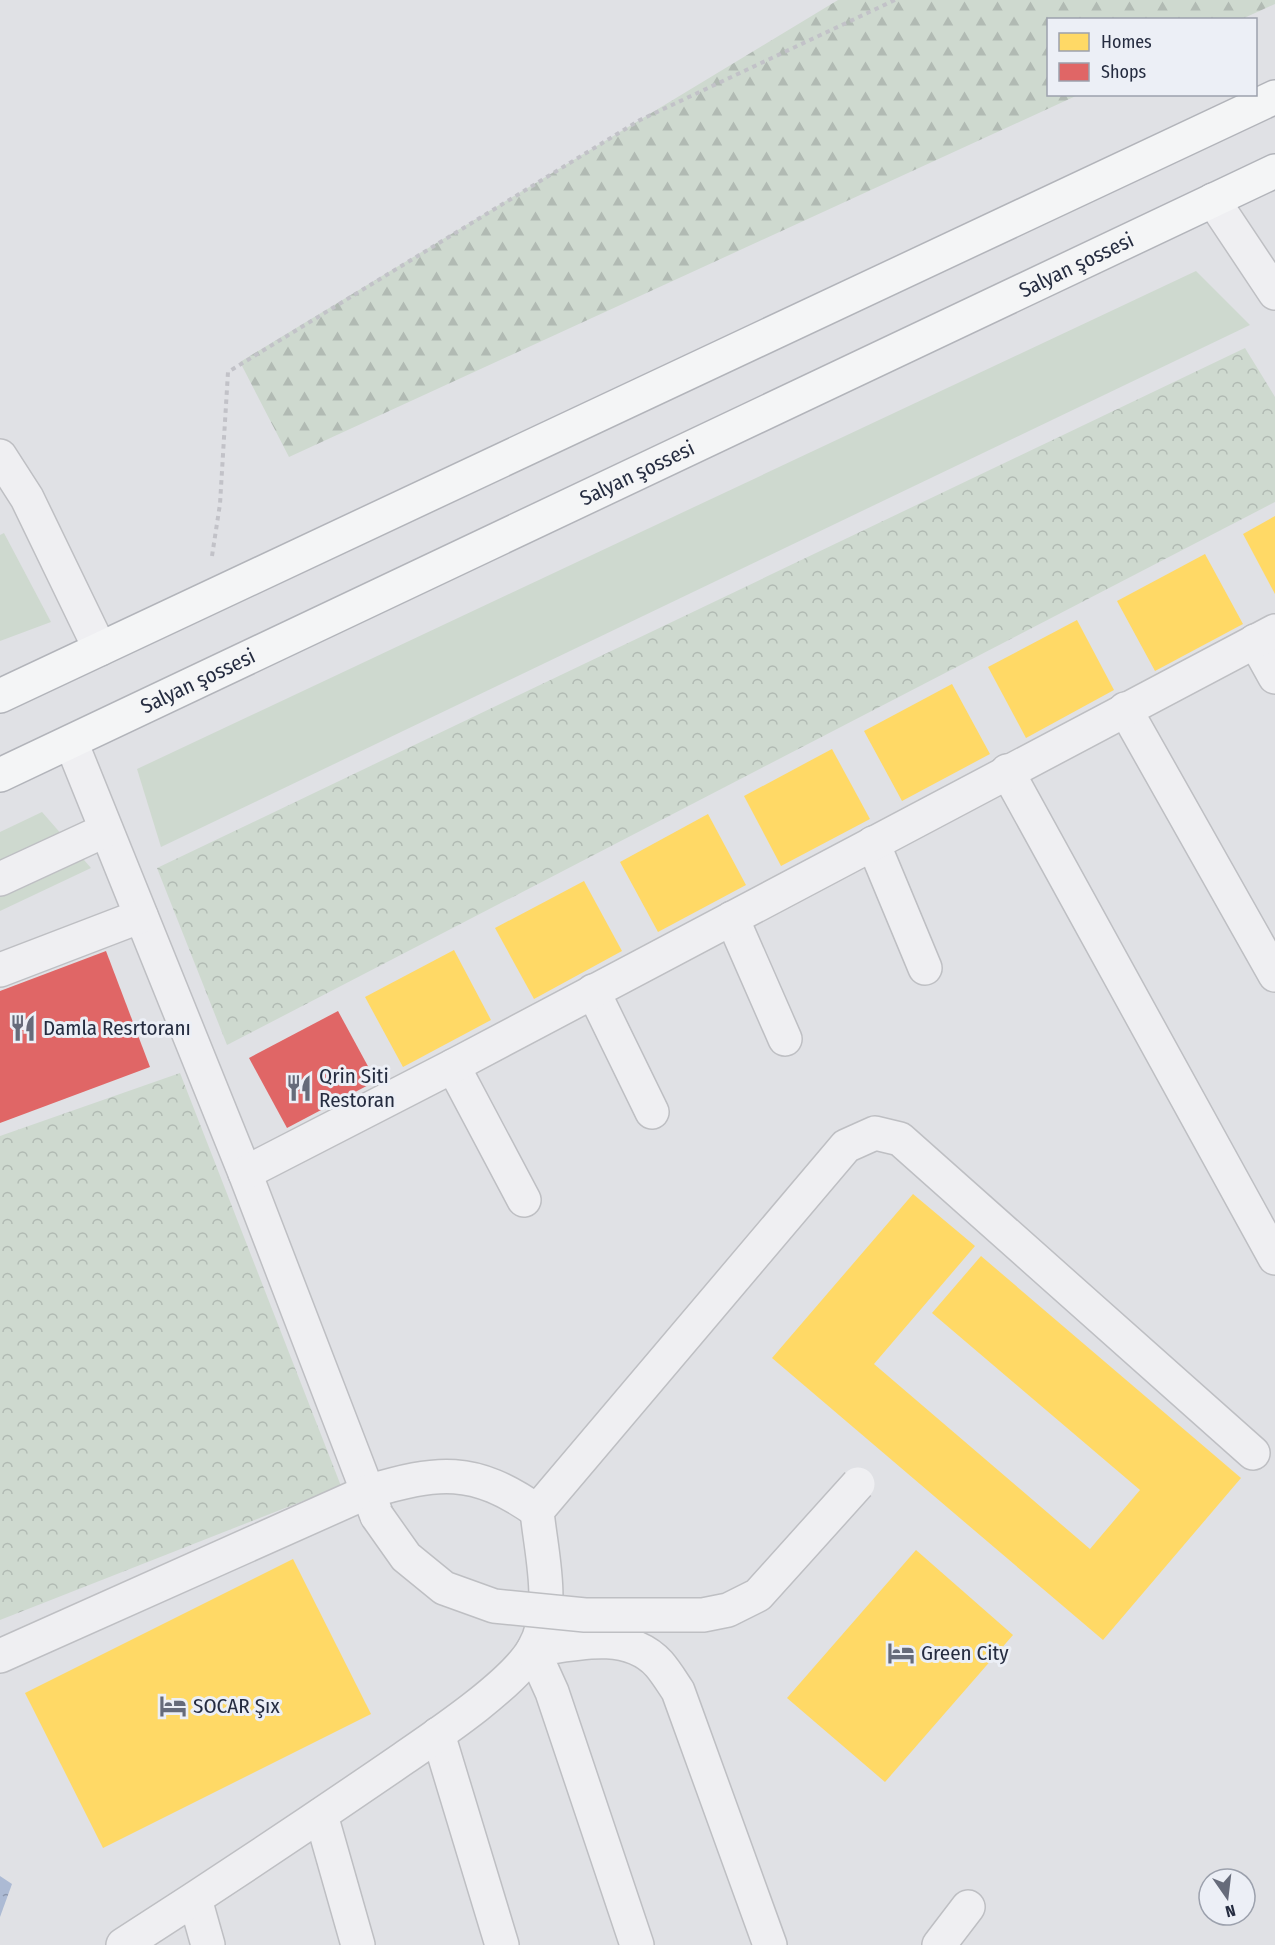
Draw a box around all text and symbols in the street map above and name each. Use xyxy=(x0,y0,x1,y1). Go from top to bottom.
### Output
legend xyxy=(1047,18,1257,96)
text: Homes xyxy=(1101,31,1152,53)
text: Shops xyxy=(1101,61,1146,83)
street label: Salyan şossesi xyxy=(1015,227,1138,303)
street label: Salyan şossesi xyxy=(576,435,699,511)
street label: Salyan şossesi xyxy=(136,643,259,719)
restaurant icon: Damla Resrtoranı xyxy=(8,1013,38,1043)
place label: Damla Resrtoranı xyxy=(43,1015,191,1041)
place label: Qrin Siti Restoran xyxy=(319,1063,395,1113)
restaurant icon: Qrin Siti Restoran xyxy=(284,1073,314,1103)
hotel icon: Green City xyxy=(886,1638,916,1668)
place label: Green City xyxy=(921,1640,1009,1666)
hotel icon: SOCAR Şıx xyxy=(158,1691,188,1721)
place label: SOCAR Şıx xyxy=(193,1693,280,1719)
north arrow xyxy=(1197,1867,1257,1927)
text: N xyxy=(1224,1901,1237,1921)

